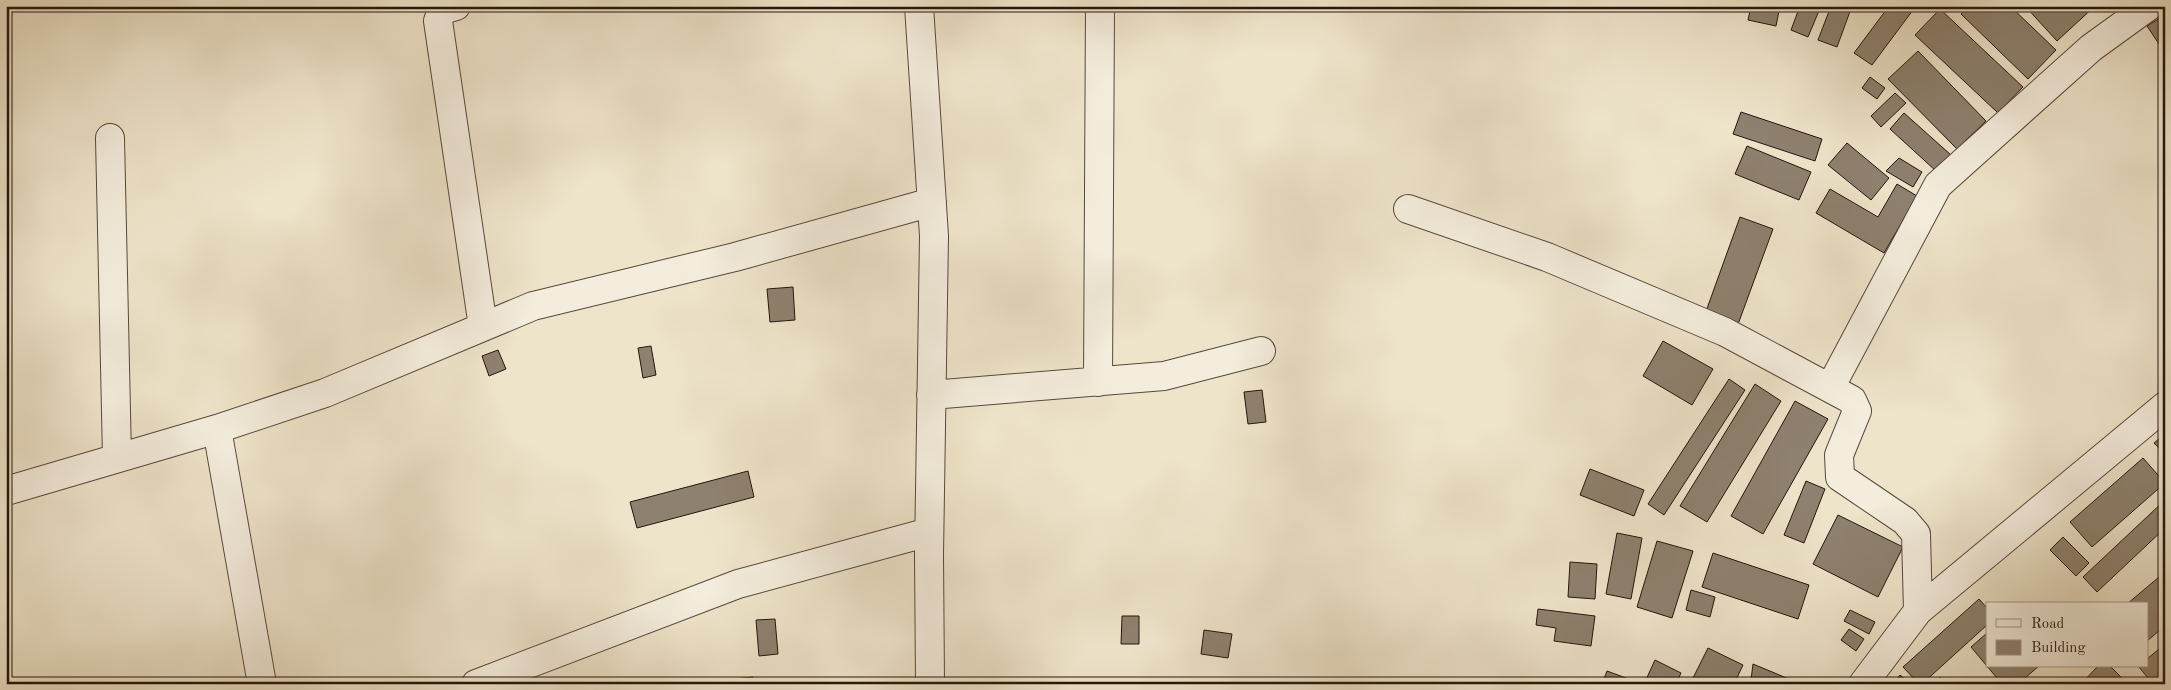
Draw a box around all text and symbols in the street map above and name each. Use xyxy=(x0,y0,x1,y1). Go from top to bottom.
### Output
legend xyxy=(1986,602,2148,668)
text: Road xyxy=(2031,617,2065,632)
text: Building xyxy=(2031,641,2086,656)

